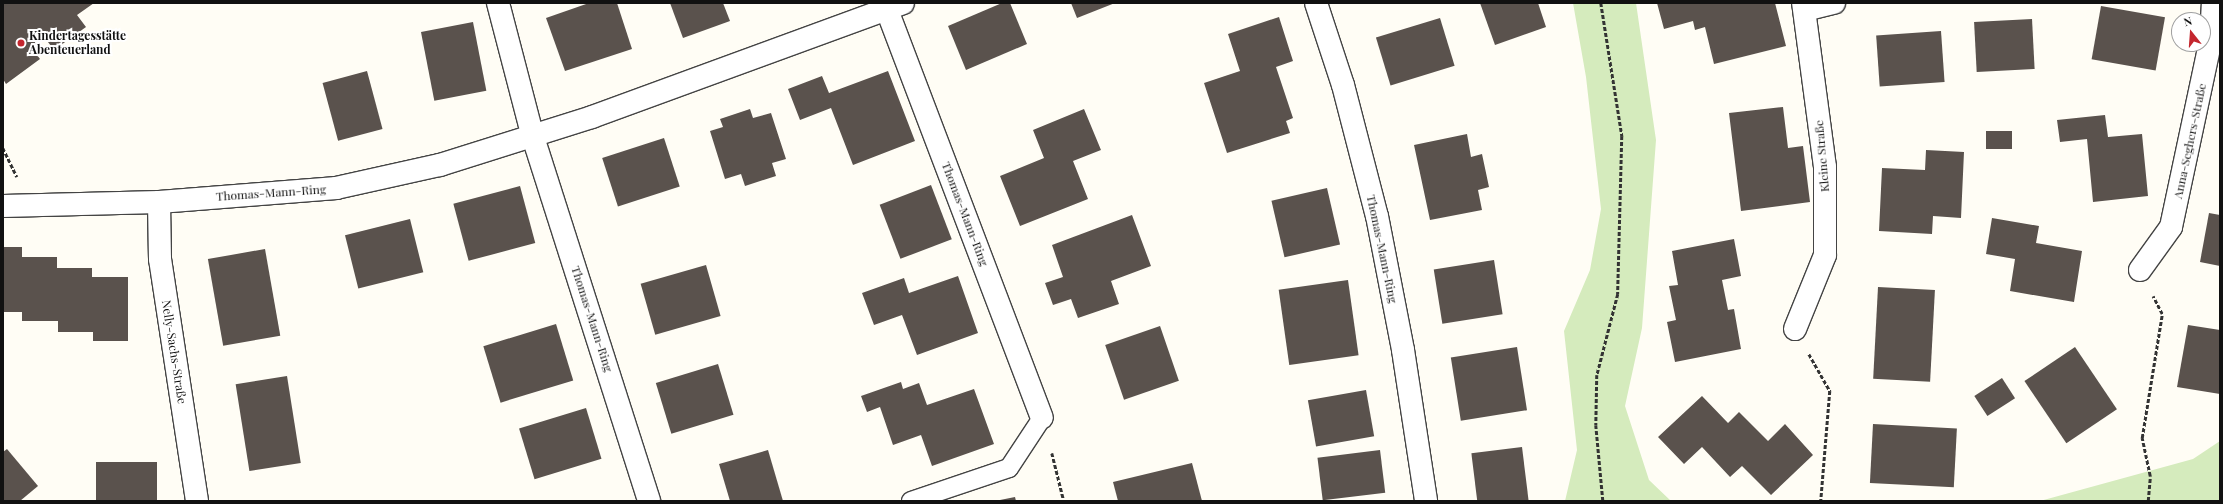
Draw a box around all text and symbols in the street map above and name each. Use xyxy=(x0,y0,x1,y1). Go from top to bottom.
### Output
north arrow xyxy=(2171,12,2211,52)
text: N xyxy=(2182,13,2194,29)
place label: Kindertagesstätte Abenteuerland xyxy=(29,29,126,57)
marker: Kindertagesstätte Abenteuerland xyxy=(16,38,26,48)
street label: Anna-Seghers-Straße xyxy=(2171,82,2209,200)
street label: Kleine Straße xyxy=(1812,119,1832,193)
street label: Thomas-Mann-Ring xyxy=(939,160,991,268)
street label: Thomas-Mann-Ring xyxy=(216,182,326,204)
street label: Thomas-Mann-Ring xyxy=(1363,194,1401,304)
street label: Thomas-Mann-Ring xyxy=(568,264,616,374)
street label: Nelly-Sachs-Straße xyxy=(159,299,189,405)

